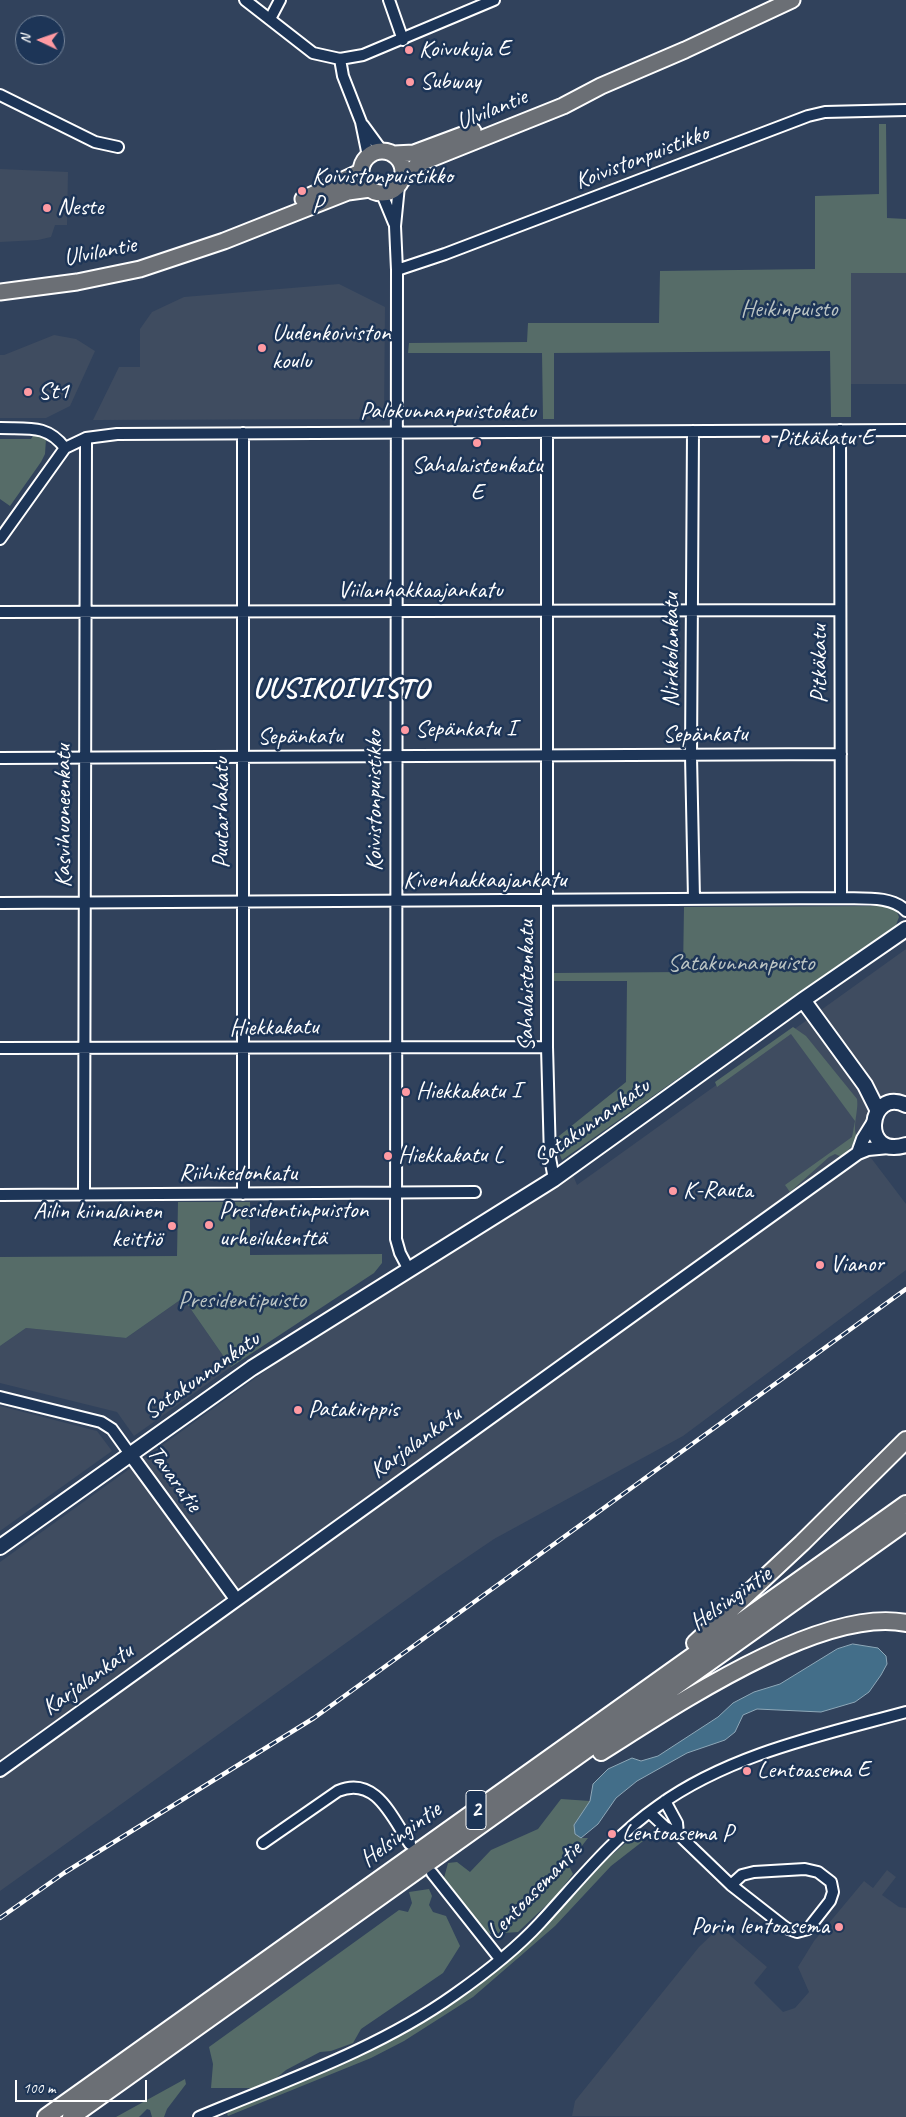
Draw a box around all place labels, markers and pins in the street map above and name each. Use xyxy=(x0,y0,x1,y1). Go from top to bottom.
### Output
place label: Koivukuja E xyxy=(419,36,510,64)
marker: Koivukuja E xyxy=(403,44,415,56)
place label: Subway xyxy=(420,68,480,96)
marker: Subway xyxy=(404,76,416,88)
place label: Koivistonpuistikko P xyxy=(312,163,453,219)
marker: Koivistonpuistikko P xyxy=(296,185,308,197)
place label: Neste xyxy=(57,194,103,222)
marker: Neste xyxy=(41,202,53,214)
place label: Uudenkoiviston koulu xyxy=(272,320,391,376)
marker: Uudenkoiviston koulu xyxy=(256,342,268,354)
place label: St1 xyxy=(38,378,69,406)
marker: St1 xyxy=(22,386,34,398)
place label: Pitkäkatu E xyxy=(776,425,874,453)
marker: Pitkäkatu E xyxy=(760,433,772,445)
marker: Sahalaistenkatu E xyxy=(471,437,483,449)
place label: Sahalaistenkatu E xyxy=(411,452,543,508)
place label: Sepänkatu I xyxy=(415,716,516,744)
marker: Sepänkatu I xyxy=(399,724,411,736)
place label: Hiekkakatu I xyxy=(416,1078,521,1106)
marker: Hiekkakatu I xyxy=(400,1086,412,1098)
place label: Hiekkakatu L xyxy=(398,1142,504,1170)
marker: Hiekkakatu L xyxy=(382,1150,394,1162)
place label: K-Rauta xyxy=(683,1177,753,1205)
marker: K-Rauta xyxy=(667,1185,679,1197)
place label: Presidentinpuiston urheilukenttä xyxy=(219,1197,368,1253)
place label: Ailin kiinalainen keittiö xyxy=(33,1198,162,1254)
marker: Presidentinpuiston urheilukenttä xyxy=(203,1219,215,1231)
marker: Ailin kiinalainen keittiö xyxy=(166,1220,178,1232)
place label: Vianor xyxy=(830,1251,884,1279)
marker: Vianor xyxy=(814,1259,826,1271)
place label: Patakirppis xyxy=(308,1396,399,1424)
marker: Patakirppis xyxy=(292,1404,304,1416)
place label: Lentoasema E xyxy=(757,1757,870,1785)
marker: Lentoasema E xyxy=(741,1765,753,1777)
place label: Lentoasema P xyxy=(622,1820,733,1848)
marker: Lentoasema P xyxy=(606,1828,618,1840)
place label: Porin lentoasema xyxy=(691,1913,829,1941)
marker: Porin lentoasema xyxy=(833,1921,845,1933)

